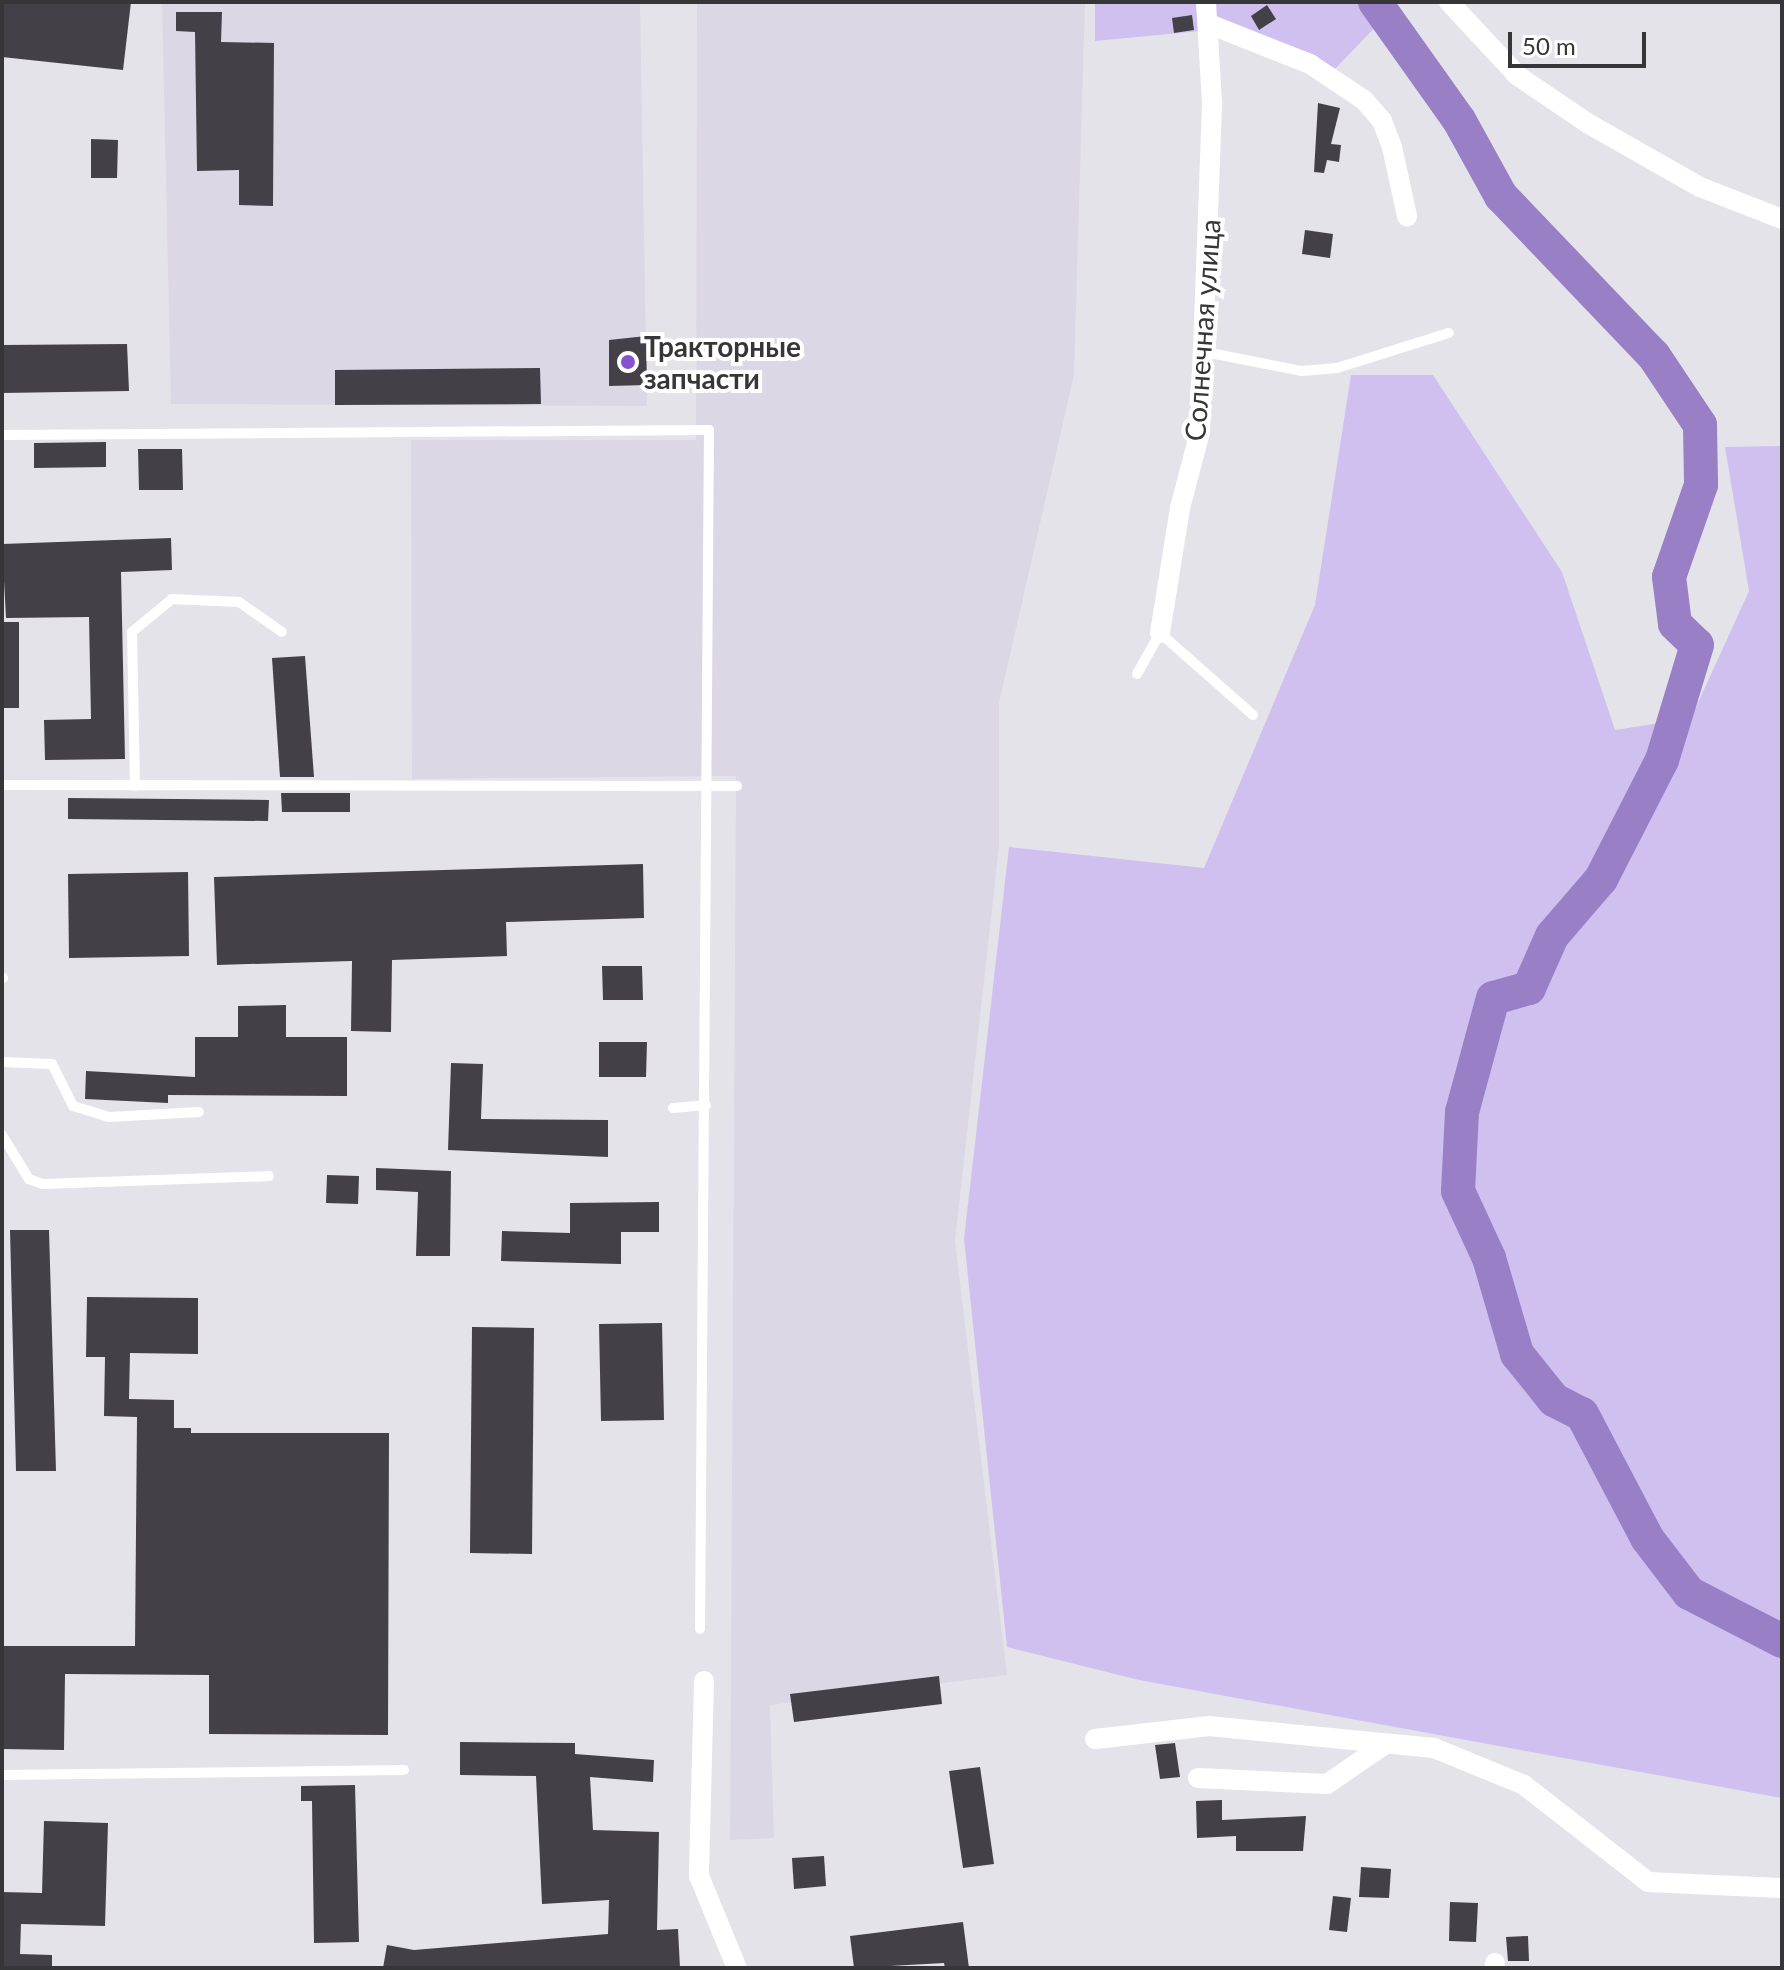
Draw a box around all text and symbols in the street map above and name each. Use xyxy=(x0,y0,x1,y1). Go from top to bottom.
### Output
scale bar xyxy=(1512,16,1650,66)
text: 50 m xyxy=(1522,31,1576,60)
street label: Солнечная улица xyxy=(1177,218,1227,442)
place label: Тракторные запчасти xyxy=(644,329,801,395)
marker: Тракторные запчасти xyxy=(619,353,637,371)

